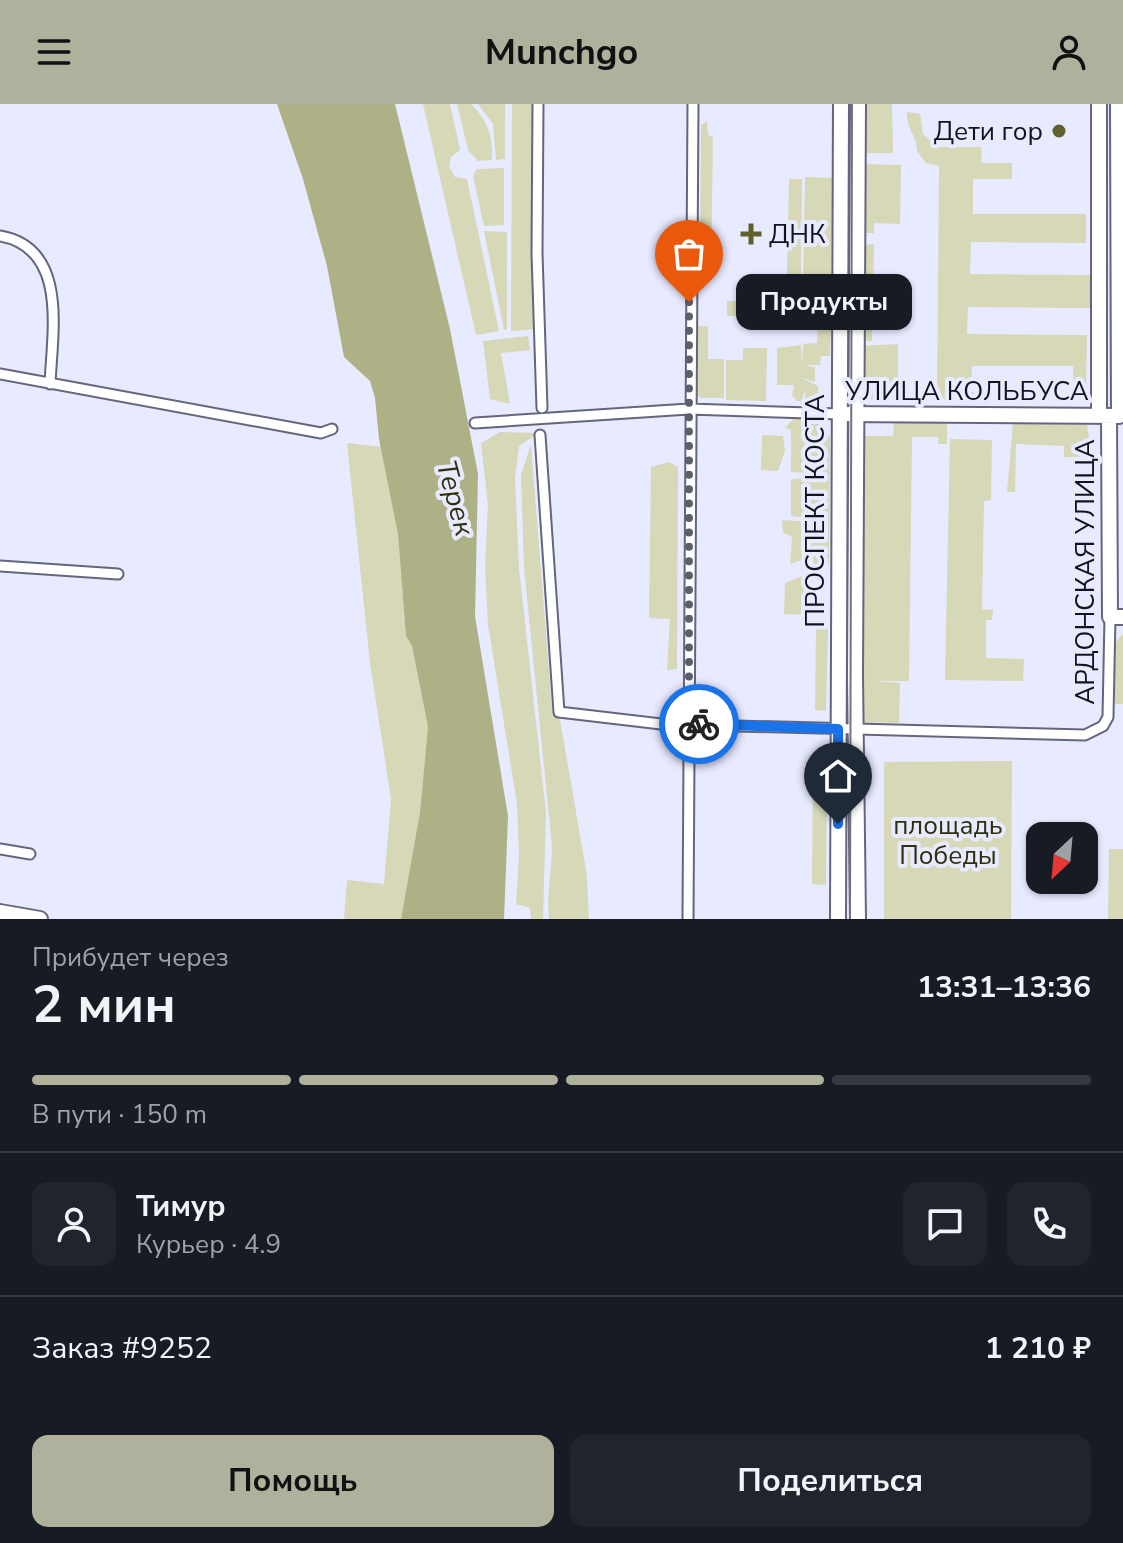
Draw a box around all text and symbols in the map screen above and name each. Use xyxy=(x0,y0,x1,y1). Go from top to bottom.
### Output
text: Munchgo xyxy=(485,28,638,77)
icon: menu xyxy=(32,30,76,74)
icon: person xyxy=(1047,30,1091,74)
place label: Дети гор xyxy=(934,114,1043,149)
marker: Дети гор xyxy=(1050,122,1068,140)
place label: ДНК xyxy=(769,217,826,252)
pin xyxy=(655,220,723,302)
marker: ДНК xyxy=(740,223,762,245)
icon: bag xyxy=(667,232,711,276)
callout: Продукты xyxy=(737,274,913,330)
text: Продукты xyxy=(760,284,888,319)
street label: УЛИЦА КОЛЬБУСА xyxy=(844,374,1089,409)
street label: ПРОСПЕКТ КОСТА xyxy=(798,394,833,628)
street label: АРДОНСКАЯ УЛИЦА xyxy=(1068,439,1103,705)
water label: Терек xyxy=(427,456,484,541)
courier xyxy=(659,684,739,764)
icon: bike xyxy=(677,702,721,746)
pin xyxy=(804,742,872,824)
icon: home xyxy=(816,754,860,798)
park label: площадь Победы xyxy=(893,808,1003,873)
north arrow xyxy=(1026,822,1098,894)
map controls xyxy=(1026,822,1098,894)
text: Прибудет через xyxy=(32,940,229,975)
text: 13:31–13:36 xyxy=(917,967,1091,1008)
text: 2 мин xyxy=(32,969,176,1040)
text: В пути · 150 m xyxy=(32,1097,207,1132)
button: person xyxy=(32,1182,116,1266)
button: chat xyxy=(903,1182,987,1266)
button: phone xyxy=(1007,1182,1091,1266)
text: Тимур xyxy=(136,1186,226,1227)
text: Курьер · 4.9 xyxy=(136,1227,281,1262)
text: Заказ #9252 xyxy=(32,1328,212,1369)
text: 1 210 ₽ xyxy=(985,1328,1091,1369)
button: Помощь xyxy=(32,1435,554,1527)
button: Поделиться xyxy=(570,1435,1091,1527)

